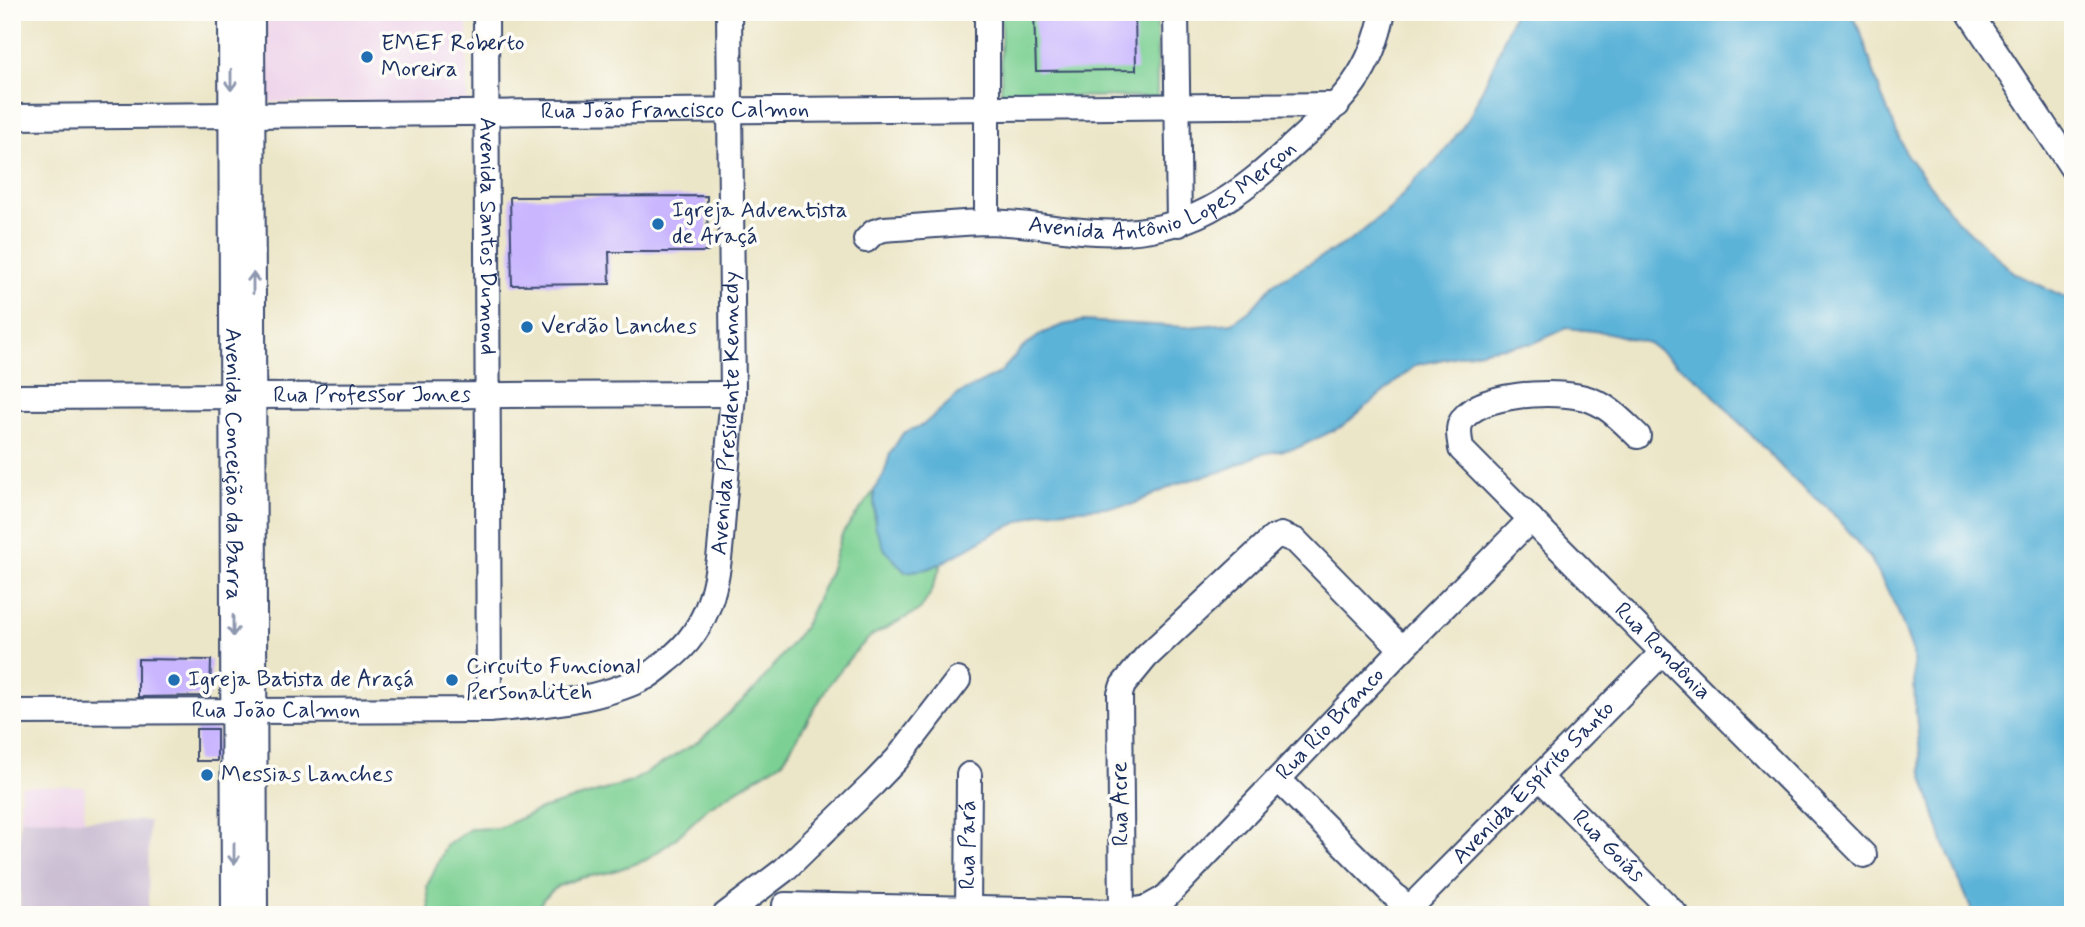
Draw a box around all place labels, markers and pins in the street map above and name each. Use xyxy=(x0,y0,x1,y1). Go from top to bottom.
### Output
place label: EMEF Roberto Moreira xyxy=(381,29,525,85)
marker: EMEF Roberto Moreira xyxy=(359,49,375,65)
place label: Igreja Adventista de Araçá xyxy=(672,196,848,252)
marker: Igreja Adventista de Araçá xyxy=(650,216,666,232)
place label: Verdão Lanches xyxy=(541,312,697,342)
marker: Verdão Lanches xyxy=(519,319,535,335)
place label: Circuito Funcional Personaliteh xyxy=(466,652,640,708)
place label: Igreja Batista de Araçá xyxy=(188,665,414,695)
marker: Igreja Batista de Araçá xyxy=(166,672,182,688)
marker: Circuito Funcional Personaliteh xyxy=(444,672,460,688)
place label: Messias Lanches xyxy=(221,760,393,790)
marker: Messias Lanches xyxy=(199,767,215,783)

